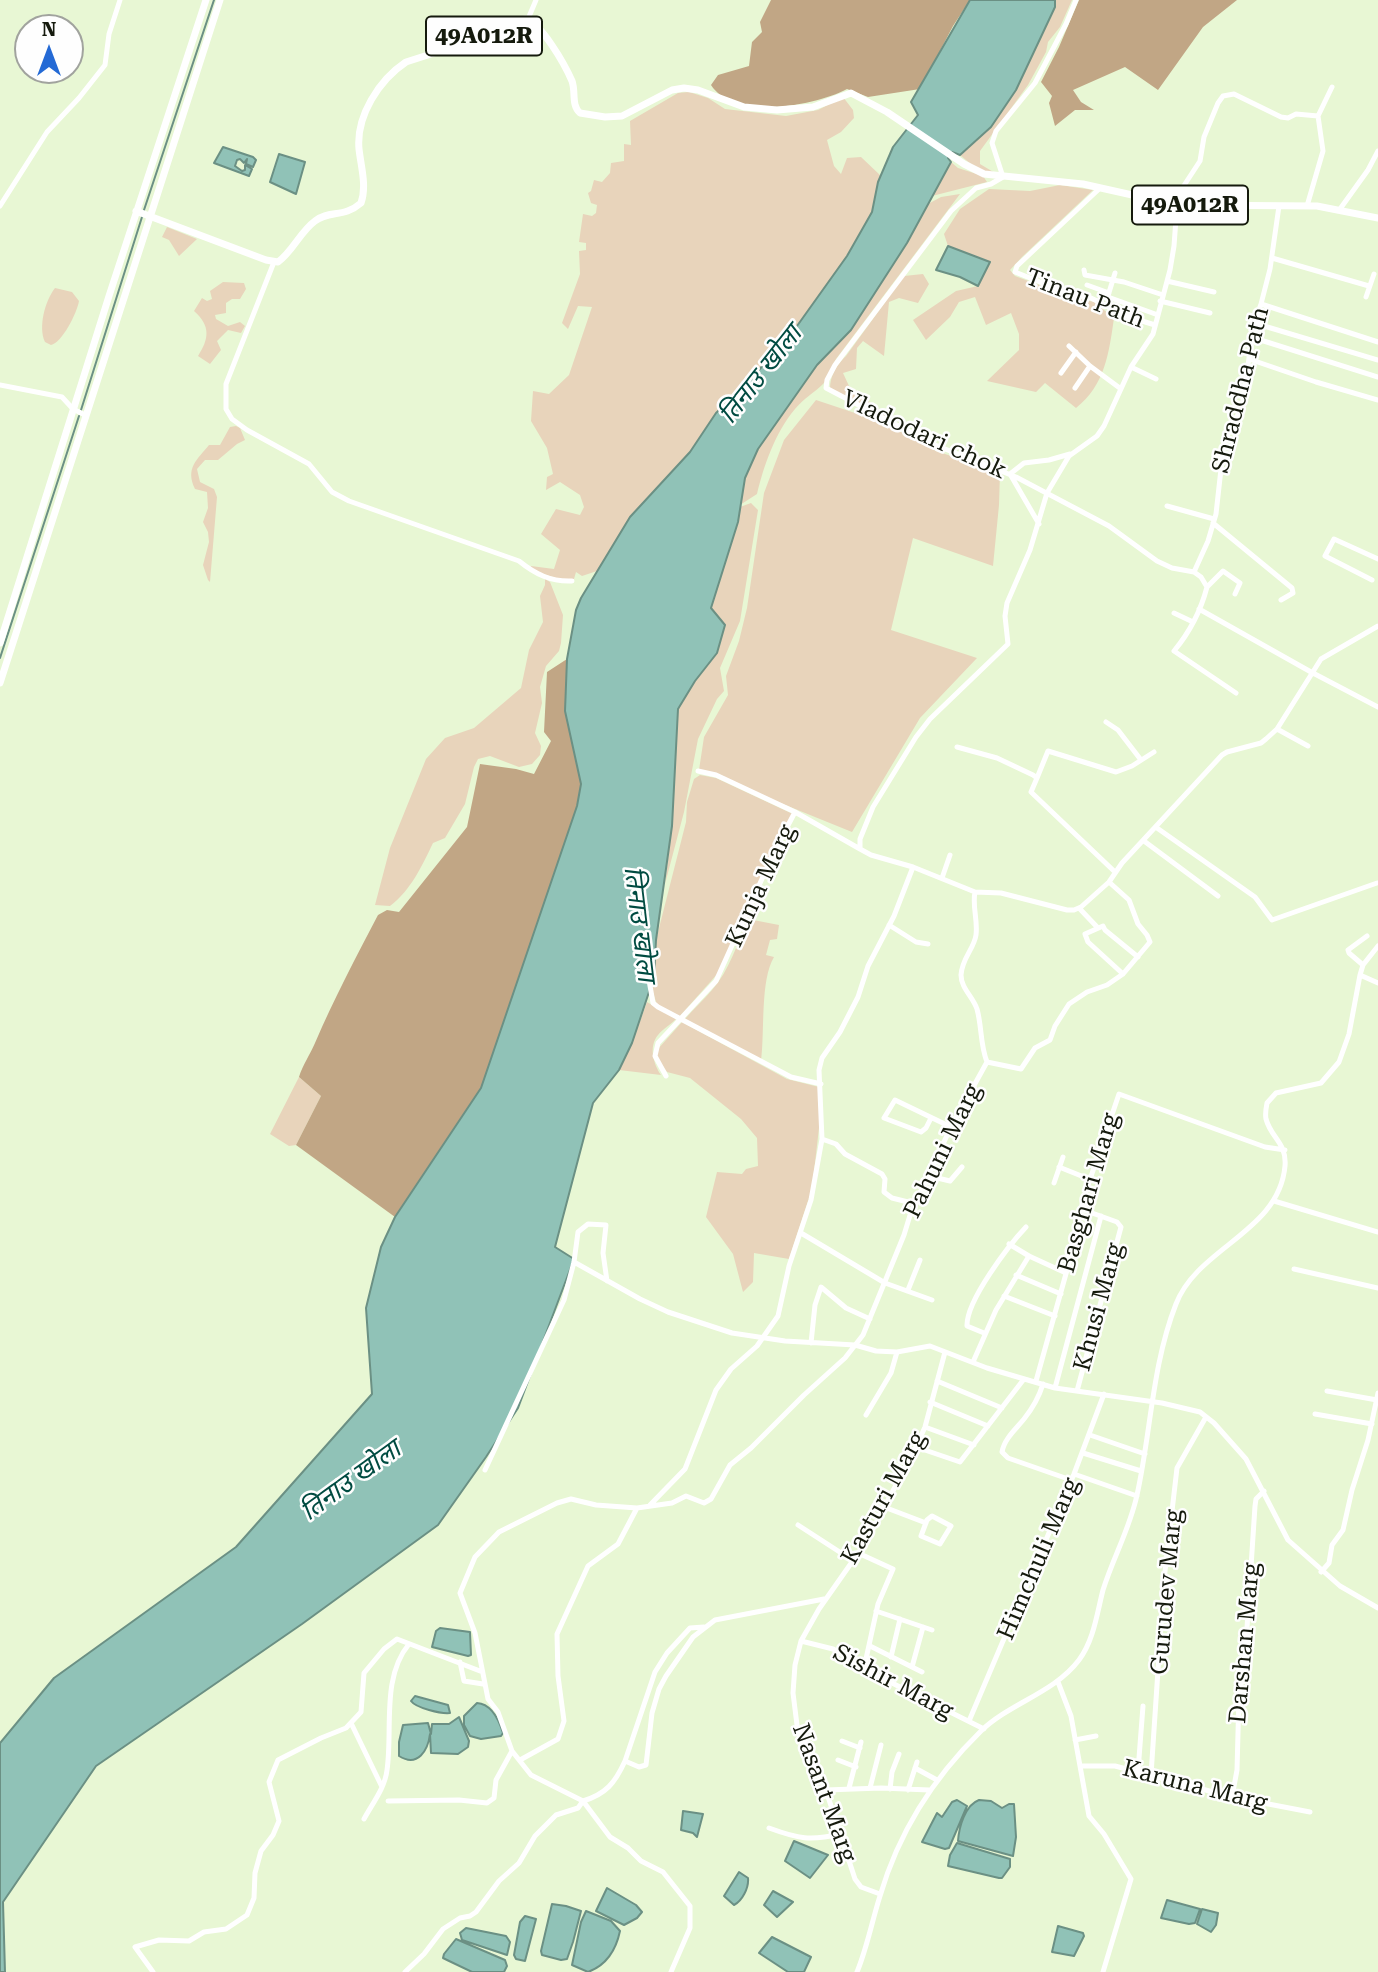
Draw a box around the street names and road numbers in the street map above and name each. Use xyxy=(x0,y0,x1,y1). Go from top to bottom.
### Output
road number: 49A012R xyxy=(426,17,542,56)
road number: 49A012R xyxy=(1132,186,1248,224)
street label: Tinau Path xyxy=(1021,263,1149,335)
street label: Shraddha Path xyxy=(1206,304,1276,476)
street label: Vladodari chok xyxy=(837,384,1011,486)
street label: Kunja Marg xyxy=(720,820,802,952)
street label: Pahuni Marg xyxy=(898,1079,988,1223)
street label: Basghari Marg xyxy=(1052,1110,1126,1276)
street label: Khusi Marg xyxy=(1068,1240,1130,1374)
street label: Kasturi Marg xyxy=(836,1426,932,1570)
street label: Himchuli Marg xyxy=(992,1474,1086,1644)
street label: Gurudev Marg xyxy=(1145,1508,1189,1676)
street label: Darshan Marg xyxy=(1224,1561,1266,1725)
street label: Sishir Marg xyxy=(828,1638,958,1726)
street label: Nasant Marg xyxy=(786,1720,862,1866)
street label: Karuna Marg xyxy=(1120,1754,1270,1818)

